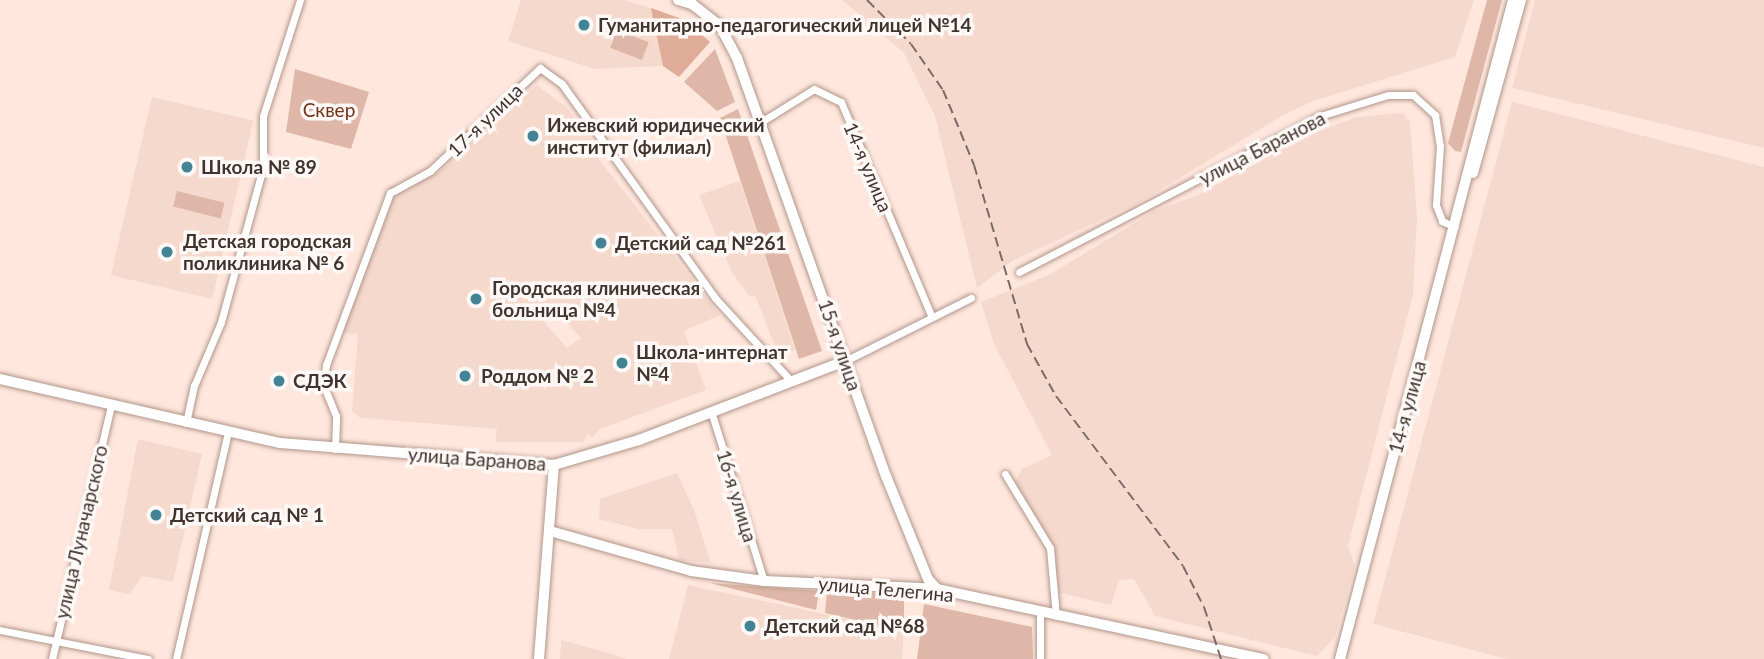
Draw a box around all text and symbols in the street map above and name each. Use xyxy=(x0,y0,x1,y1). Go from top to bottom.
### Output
place label: Гуманитарно-педагогический лицей №14 xyxy=(598,14,972,36)
marker: Гуманитарно-педагогический лицей №14 xyxy=(576,17,592,33)
street label: 17-я улица xyxy=(443,79,527,161)
park label: Сквер xyxy=(303,99,355,121)
street label: улица Баранова xyxy=(1195,106,1329,190)
place label: Ижевский юридический институт (филиал) xyxy=(547,114,765,158)
street label: 14-я улица xyxy=(839,119,897,215)
marker: Ижевский юридический институт (филиал) xyxy=(525,128,541,144)
place label: Школа № 89 xyxy=(201,156,317,178)
marker: Школа № 89 xyxy=(179,159,195,175)
place label: Детская городская поликлиника № 6 xyxy=(183,230,351,274)
place label: Детский сад №261 xyxy=(615,232,787,254)
marker: Детский сад №261 xyxy=(593,235,609,251)
marker: Детская городская поликлиника № 6 xyxy=(157,242,177,262)
place label: Городская клиническая больница №4 xyxy=(492,277,700,321)
marker: Городская клиническая больница №4 xyxy=(466,289,486,309)
street label: 15-я улица xyxy=(814,296,866,394)
place label: Школа-интернат №4 xyxy=(636,341,788,385)
marker: Школа-интернат №4 xyxy=(614,355,630,371)
street label: 14-я улица xyxy=(1384,358,1430,456)
place label: Роддом № 2 xyxy=(481,365,594,387)
marker: Роддом № 2 xyxy=(455,366,475,386)
place label: СДЭК xyxy=(293,370,347,392)
marker: СДЭК xyxy=(271,373,287,389)
street label: улица Луначарского xyxy=(50,443,112,621)
street label: улица Баранова xyxy=(407,443,547,475)
street label: 16-я улица xyxy=(712,447,762,545)
place label: Детский сад № 1 xyxy=(170,504,324,526)
marker: Детский сад № 1 xyxy=(148,507,164,523)
street label: улица Телегина xyxy=(817,572,955,606)
place label: Детский сад №68 xyxy=(764,615,925,637)
marker: Детский сад №68 xyxy=(742,618,758,634)

